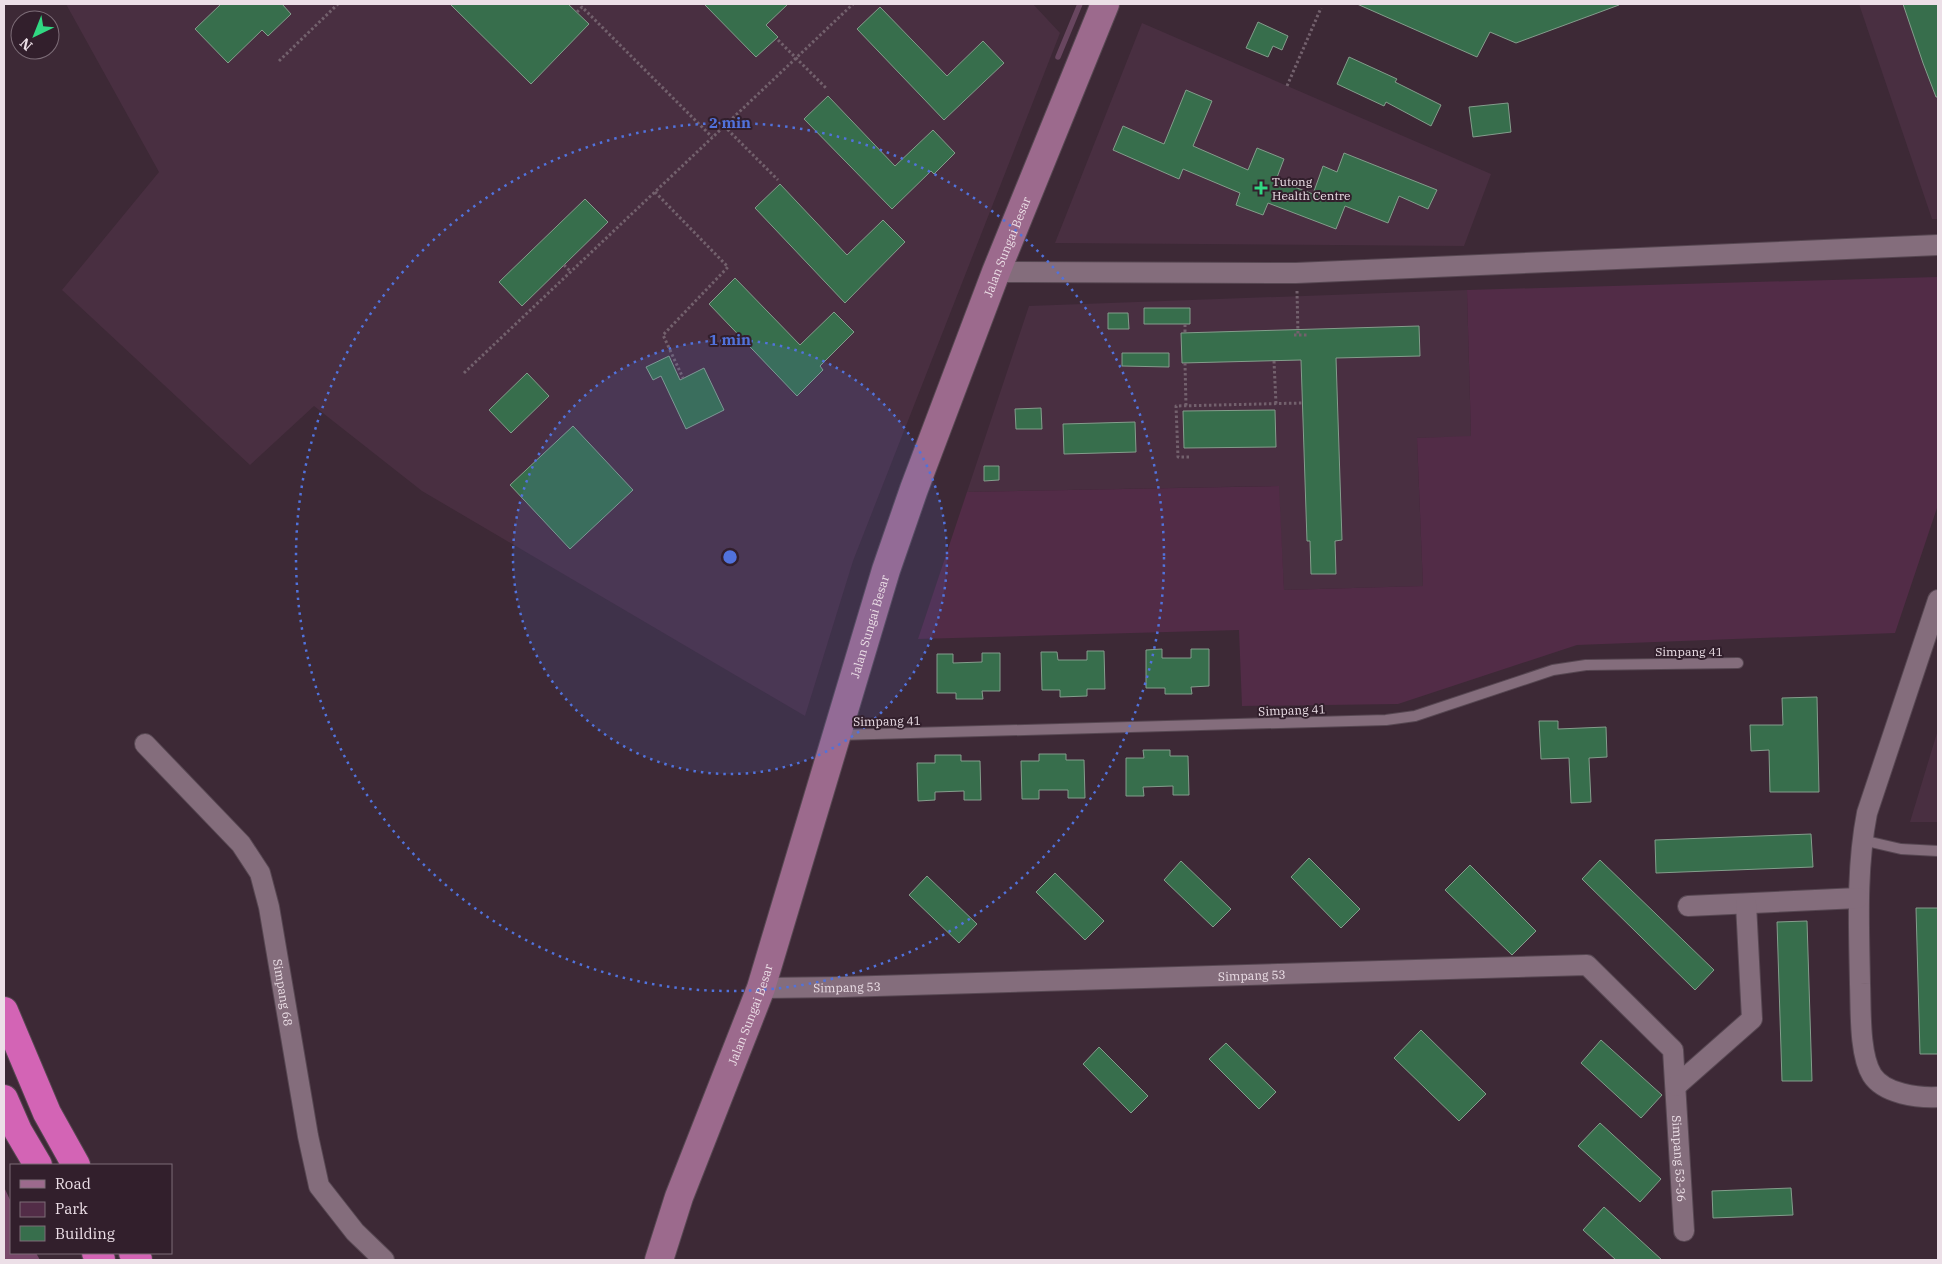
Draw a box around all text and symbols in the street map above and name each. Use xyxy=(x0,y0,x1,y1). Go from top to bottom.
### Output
north arrow xyxy=(10,10,60,60)
text: N xyxy=(16,34,36,55)
text: 2 min xyxy=(709,113,751,132)
place label: Tutong Health Centre xyxy=(1272,174,1350,203)
marker: Tutong Health Centre xyxy=(1254,181,1268,195)
street label: Jalan Sungai Besar xyxy=(980,194,1034,299)
text: 1 min xyxy=(709,330,751,349)
centre of rings xyxy=(721,548,739,566)
street label: Jalan Sungai Besar xyxy=(847,573,892,680)
street label: Simpang 41 xyxy=(1655,644,1723,659)
street label: Simpang 41 xyxy=(1258,701,1326,719)
street label: Simpang 41 xyxy=(853,713,921,729)
street label: Simpang 68 xyxy=(270,958,297,1027)
street label: Jalan Sungai Besar xyxy=(724,962,775,1067)
street label: Simpang 53 xyxy=(1218,966,1286,983)
street label: Simpang 53 xyxy=(813,978,881,995)
street label: Simpang 53-36 xyxy=(1669,1115,1690,1202)
legend xyxy=(10,1164,172,1254)
text: Road xyxy=(55,1174,91,1193)
text: Park xyxy=(55,1199,88,1218)
text: Building xyxy=(55,1224,115,1243)

